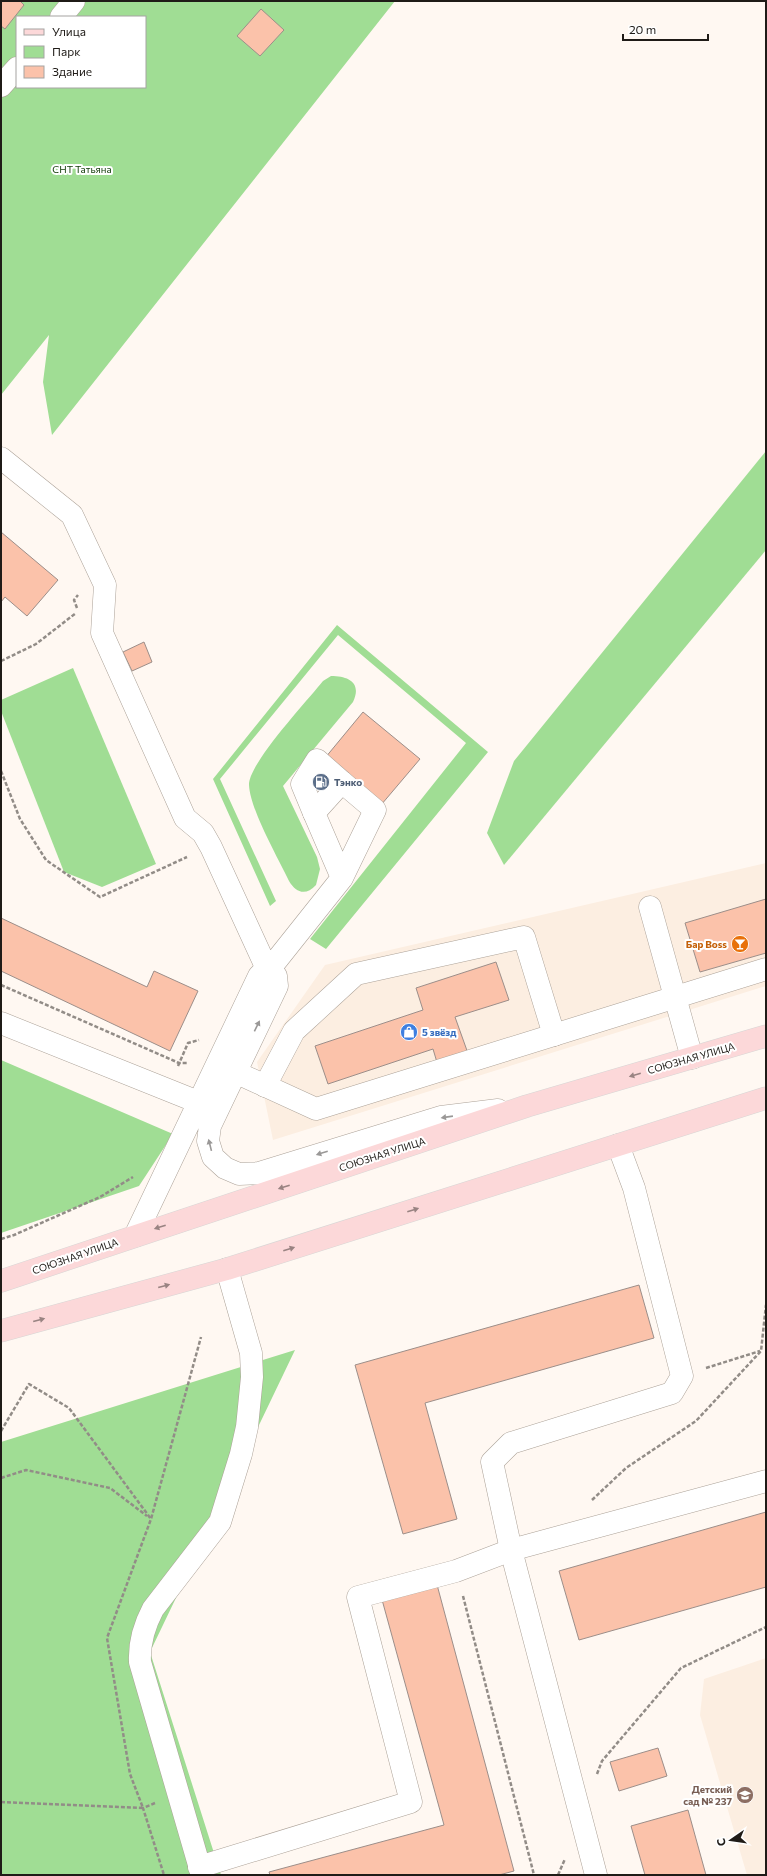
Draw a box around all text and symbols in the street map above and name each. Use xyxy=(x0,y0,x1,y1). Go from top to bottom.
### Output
legend xyxy=(16,16,146,88)
scale bar xyxy=(623,16,708,42)
text: 20 m xyxy=(629,22,656,36)
text: Улица xyxy=(52,24,86,38)
text: Парк xyxy=(52,44,81,58)
text: Здание xyxy=(52,64,92,78)
park label: СНТ Татьяна xyxy=(52,163,112,175)
fuel station icon: Тэнко xyxy=(311,772,331,792)
place label: Тэнко xyxy=(334,776,362,788)
bar icon: Бар Boss xyxy=(730,934,750,954)
place label: Бар Boss xyxy=(686,938,727,950)
one-way arrow xyxy=(254,1021,260,1032)
shop icon: 5 звёзд xyxy=(399,1022,419,1042)
place label: 5 звёзд xyxy=(422,1026,457,1038)
street label: СОЮЗНАЯ УЛИЦА xyxy=(646,1040,736,1076)
one-way arrow xyxy=(628,1072,640,1078)
one-way arrow xyxy=(441,1114,453,1120)
street label: СОЮЗНАЯ УЛИЦА xyxy=(337,1134,427,1174)
one-way arrow xyxy=(207,1139,213,1151)
one-way arrow xyxy=(316,1150,328,1156)
one-way arrow xyxy=(278,1184,290,1190)
one-way arrow xyxy=(407,1207,419,1213)
one-way arrow xyxy=(154,1225,166,1231)
street label: СОЮЗНАЯ УЛИЦА xyxy=(30,1236,120,1276)
one-way arrow xyxy=(283,1246,295,1252)
one-way arrow xyxy=(158,1283,170,1289)
one-way arrow xyxy=(32,1317,45,1323)
place label: Детский сад № 237 xyxy=(683,1783,732,1807)
school or university icon: Детский сад № 237 xyxy=(735,1785,755,1805)
north arrow xyxy=(711,1820,751,1860)
text: С xyxy=(713,1837,728,1847)

